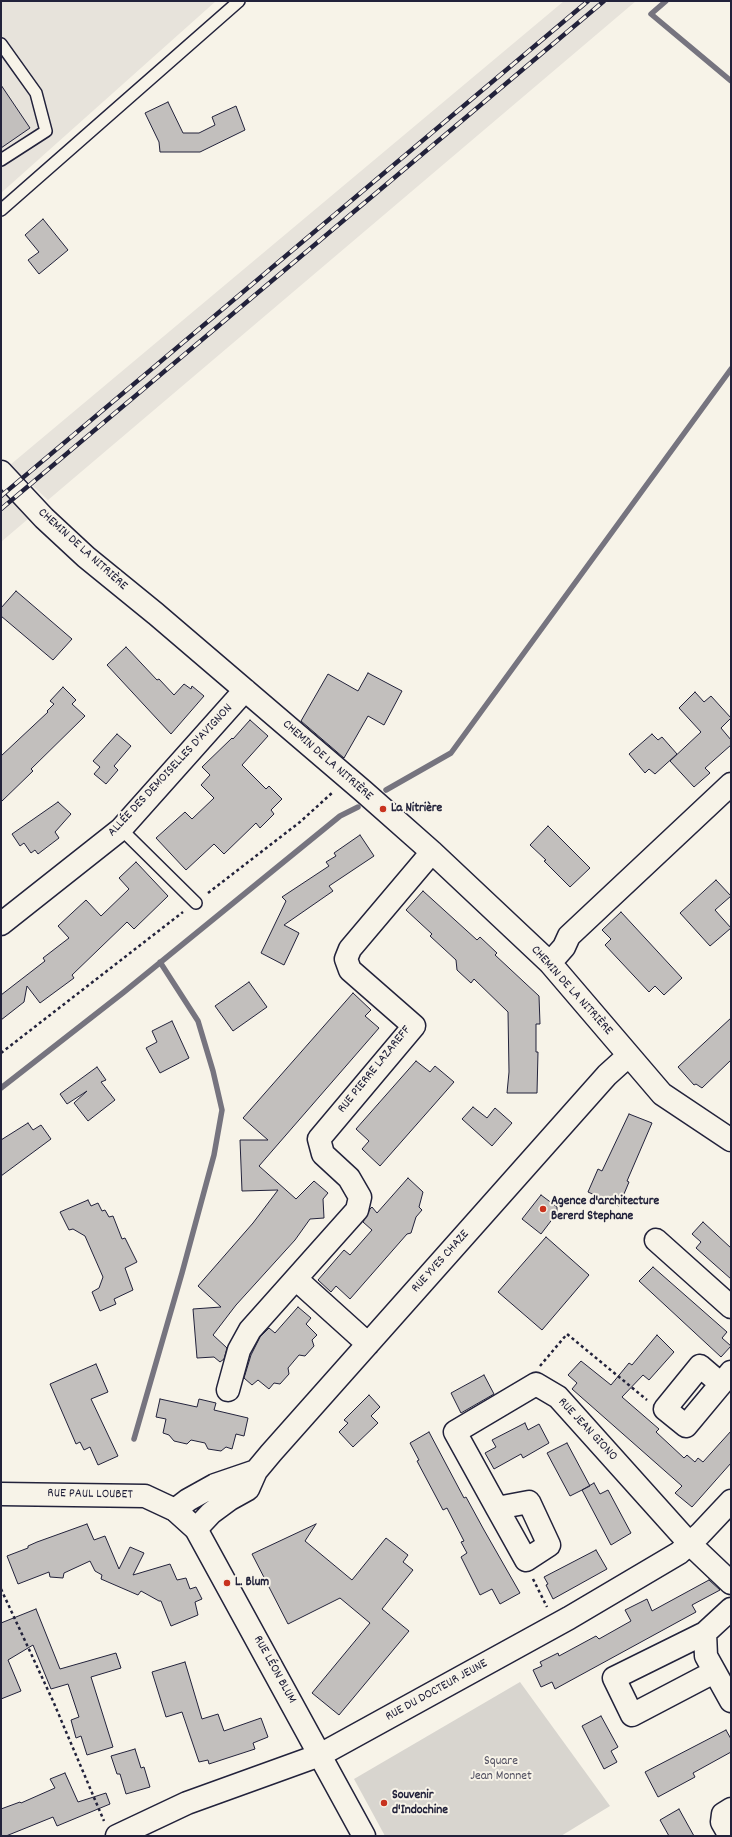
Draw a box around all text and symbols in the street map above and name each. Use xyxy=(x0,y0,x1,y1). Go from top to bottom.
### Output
street label: CHEMIN DE LA NITRIÈRE xyxy=(34,506,130,594)
street label: ALLÉE DES DEMOISELLES D'AVIGNON xyxy=(105,701,237,841)
street label: CHEMIN DE LA NITRIÈRE xyxy=(278,717,376,805)
place label: La Nitrière xyxy=(391,801,442,817)
marker: La Nitrière xyxy=(378,804,388,814)
street label: CHEMIN DE LA NITRIÈRE xyxy=(527,943,615,1039)
street label: RUE PIERRE LAZAREFF xyxy=(335,1023,415,1117)
place label: Agence d'architecture Bererd Stephane xyxy=(551,1194,659,1225)
marker: Agence d'architecture Bererd Stephane xyxy=(538,1204,548,1214)
street label: RUE YVES CHAZE xyxy=(409,1227,473,1297)
street label: RUE JEAN GIONO xyxy=(554,1395,620,1465)
street label: RUE PAUL LOUBET xyxy=(47,1486,133,1504)
place label: L. Blum xyxy=(235,1575,269,1591)
marker: L. Blum xyxy=(222,1578,232,1588)
street label: RUE LÉON BLUM xyxy=(249,1633,299,1707)
street label: RUE DU DOCTEUR JEUNE xyxy=(383,1657,491,1725)
park label: Square Jean Monnet xyxy=(470,1754,532,1785)
place label: Souvenir d'Indochine xyxy=(392,1788,448,1819)
marker: Souvenir d'Indochine xyxy=(379,1798,389,1808)

